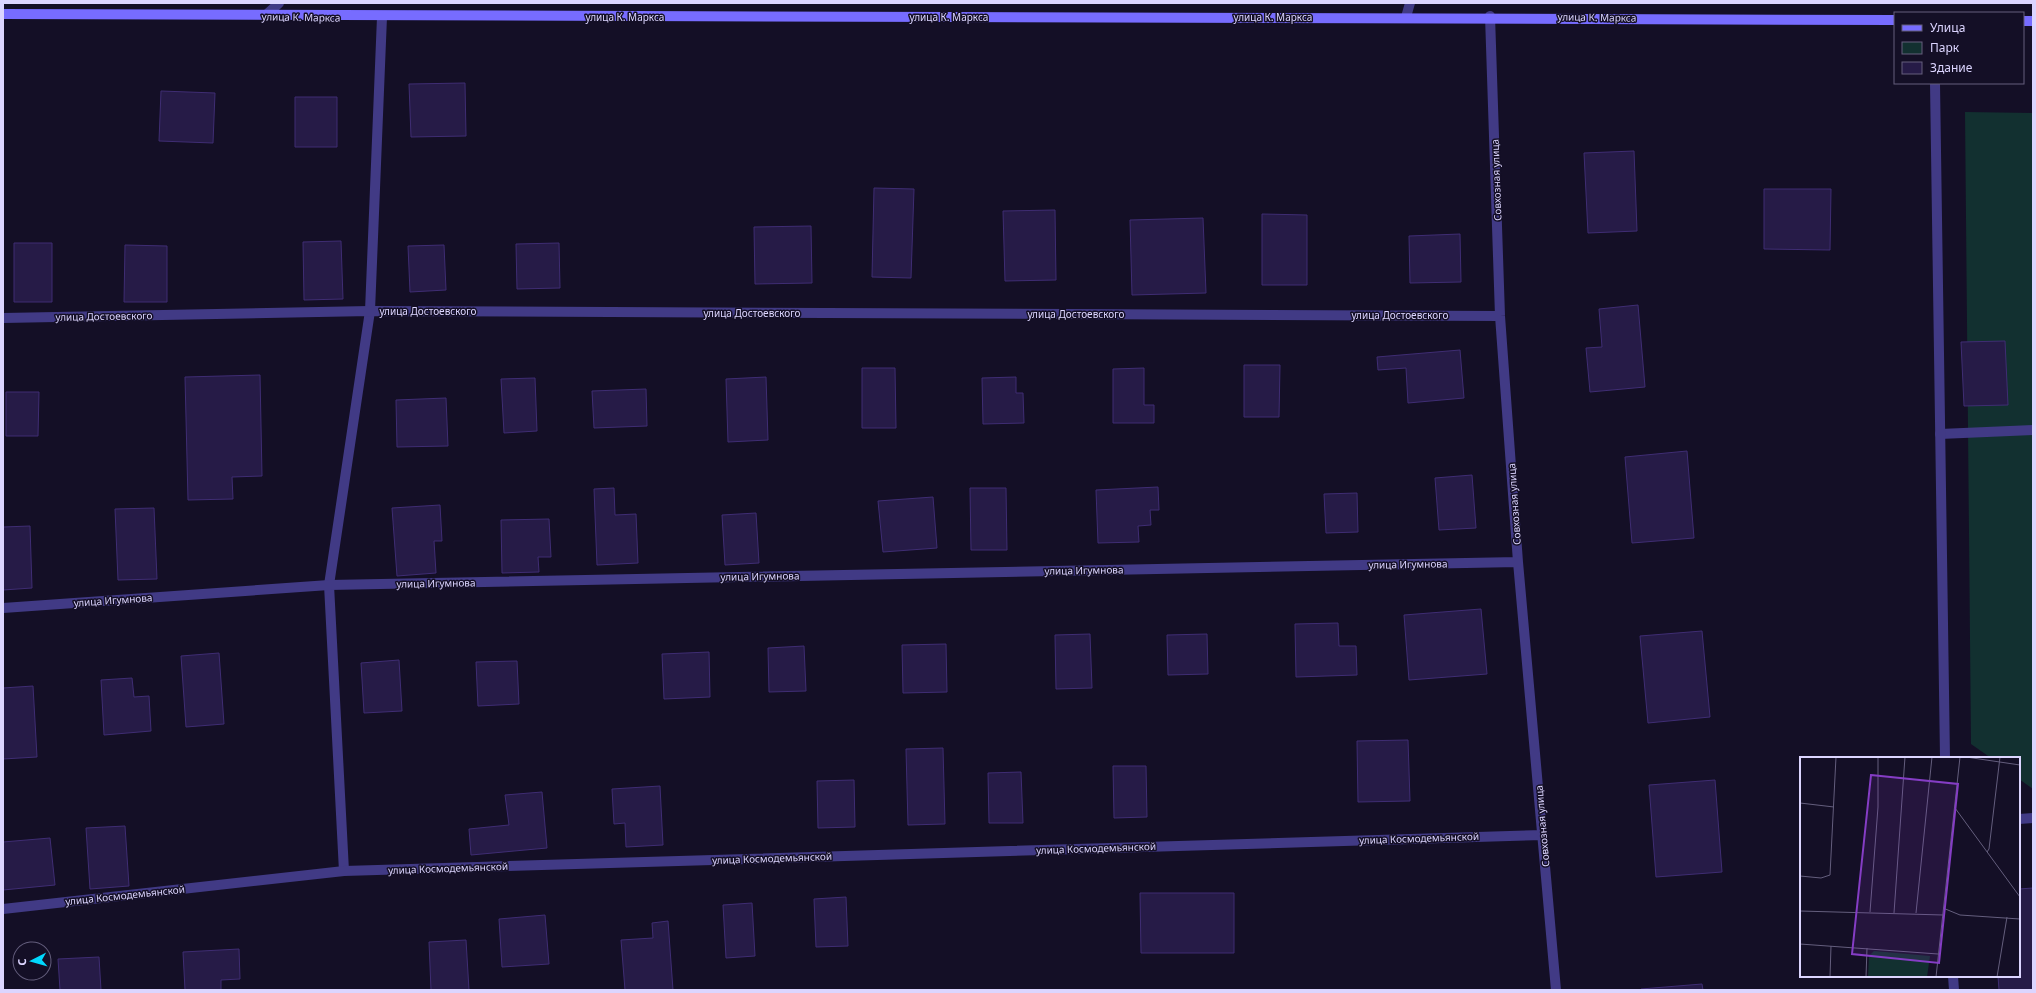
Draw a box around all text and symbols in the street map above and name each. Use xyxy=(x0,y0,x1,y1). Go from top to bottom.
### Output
street label: улица К. Маркса xyxy=(261,9,341,25)
street label: улица К. Маркса xyxy=(1557,9,1637,25)
street label: улица К. Маркса xyxy=(586,10,664,24)
street label: улица К. Маркса xyxy=(910,10,988,24)
street label: улица К. Маркса xyxy=(1234,10,1312,24)
legend xyxy=(1894,12,2024,84)
text: Улица xyxy=(1930,19,1965,36)
text: Парк xyxy=(1930,39,1960,56)
text: Здание xyxy=(1930,59,1973,76)
street label: Совхозная улица xyxy=(1488,139,1504,221)
street label: улица Достоевского xyxy=(380,304,477,318)
street label: улица Достоевского xyxy=(704,306,801,320)
street label: улица Достоевского xyxy=(1028,307,1125,321)
street label: улица Достоевского xyxy=(55,308,153,324)
street label: улица Достоевского xyxy=(1352,308,1449,322)
street label: Совхозная улица xyxy=(1504,463,1524,545)
street label: улица Игумнова xyxy=(1368,556,1448,572)
street label: улица Игумнова xyxy=(1044,562,1124,578)
street label: улица Игумнова xyxy=(720,568,800,584)
street label: улица Игумнова xyxy=(396,575,476,591)
street label: улица Игумнова xyxy=(73,590,153,610)
inset map xyxy=(1800,757,2020,977)
street label: Совхозная улица xyxy=(1531,785,1553,867)
street label: улица Космодемьянской xyxy=(1359,829,1479,847)
street label: улица Космодемьянской xyxy=(1036,839,1156,857)
street label: улица Космодемьянской xyxy=(712,849,832,867)
street label: улица Космодемьянской xyxy=(388,859,508,877)
street label: улица Космодемьянской xyxy=(65,882,185,908)
north arrow xyxy=(12,941,52,981)
text: С xyxy=(14,958,29,966)

